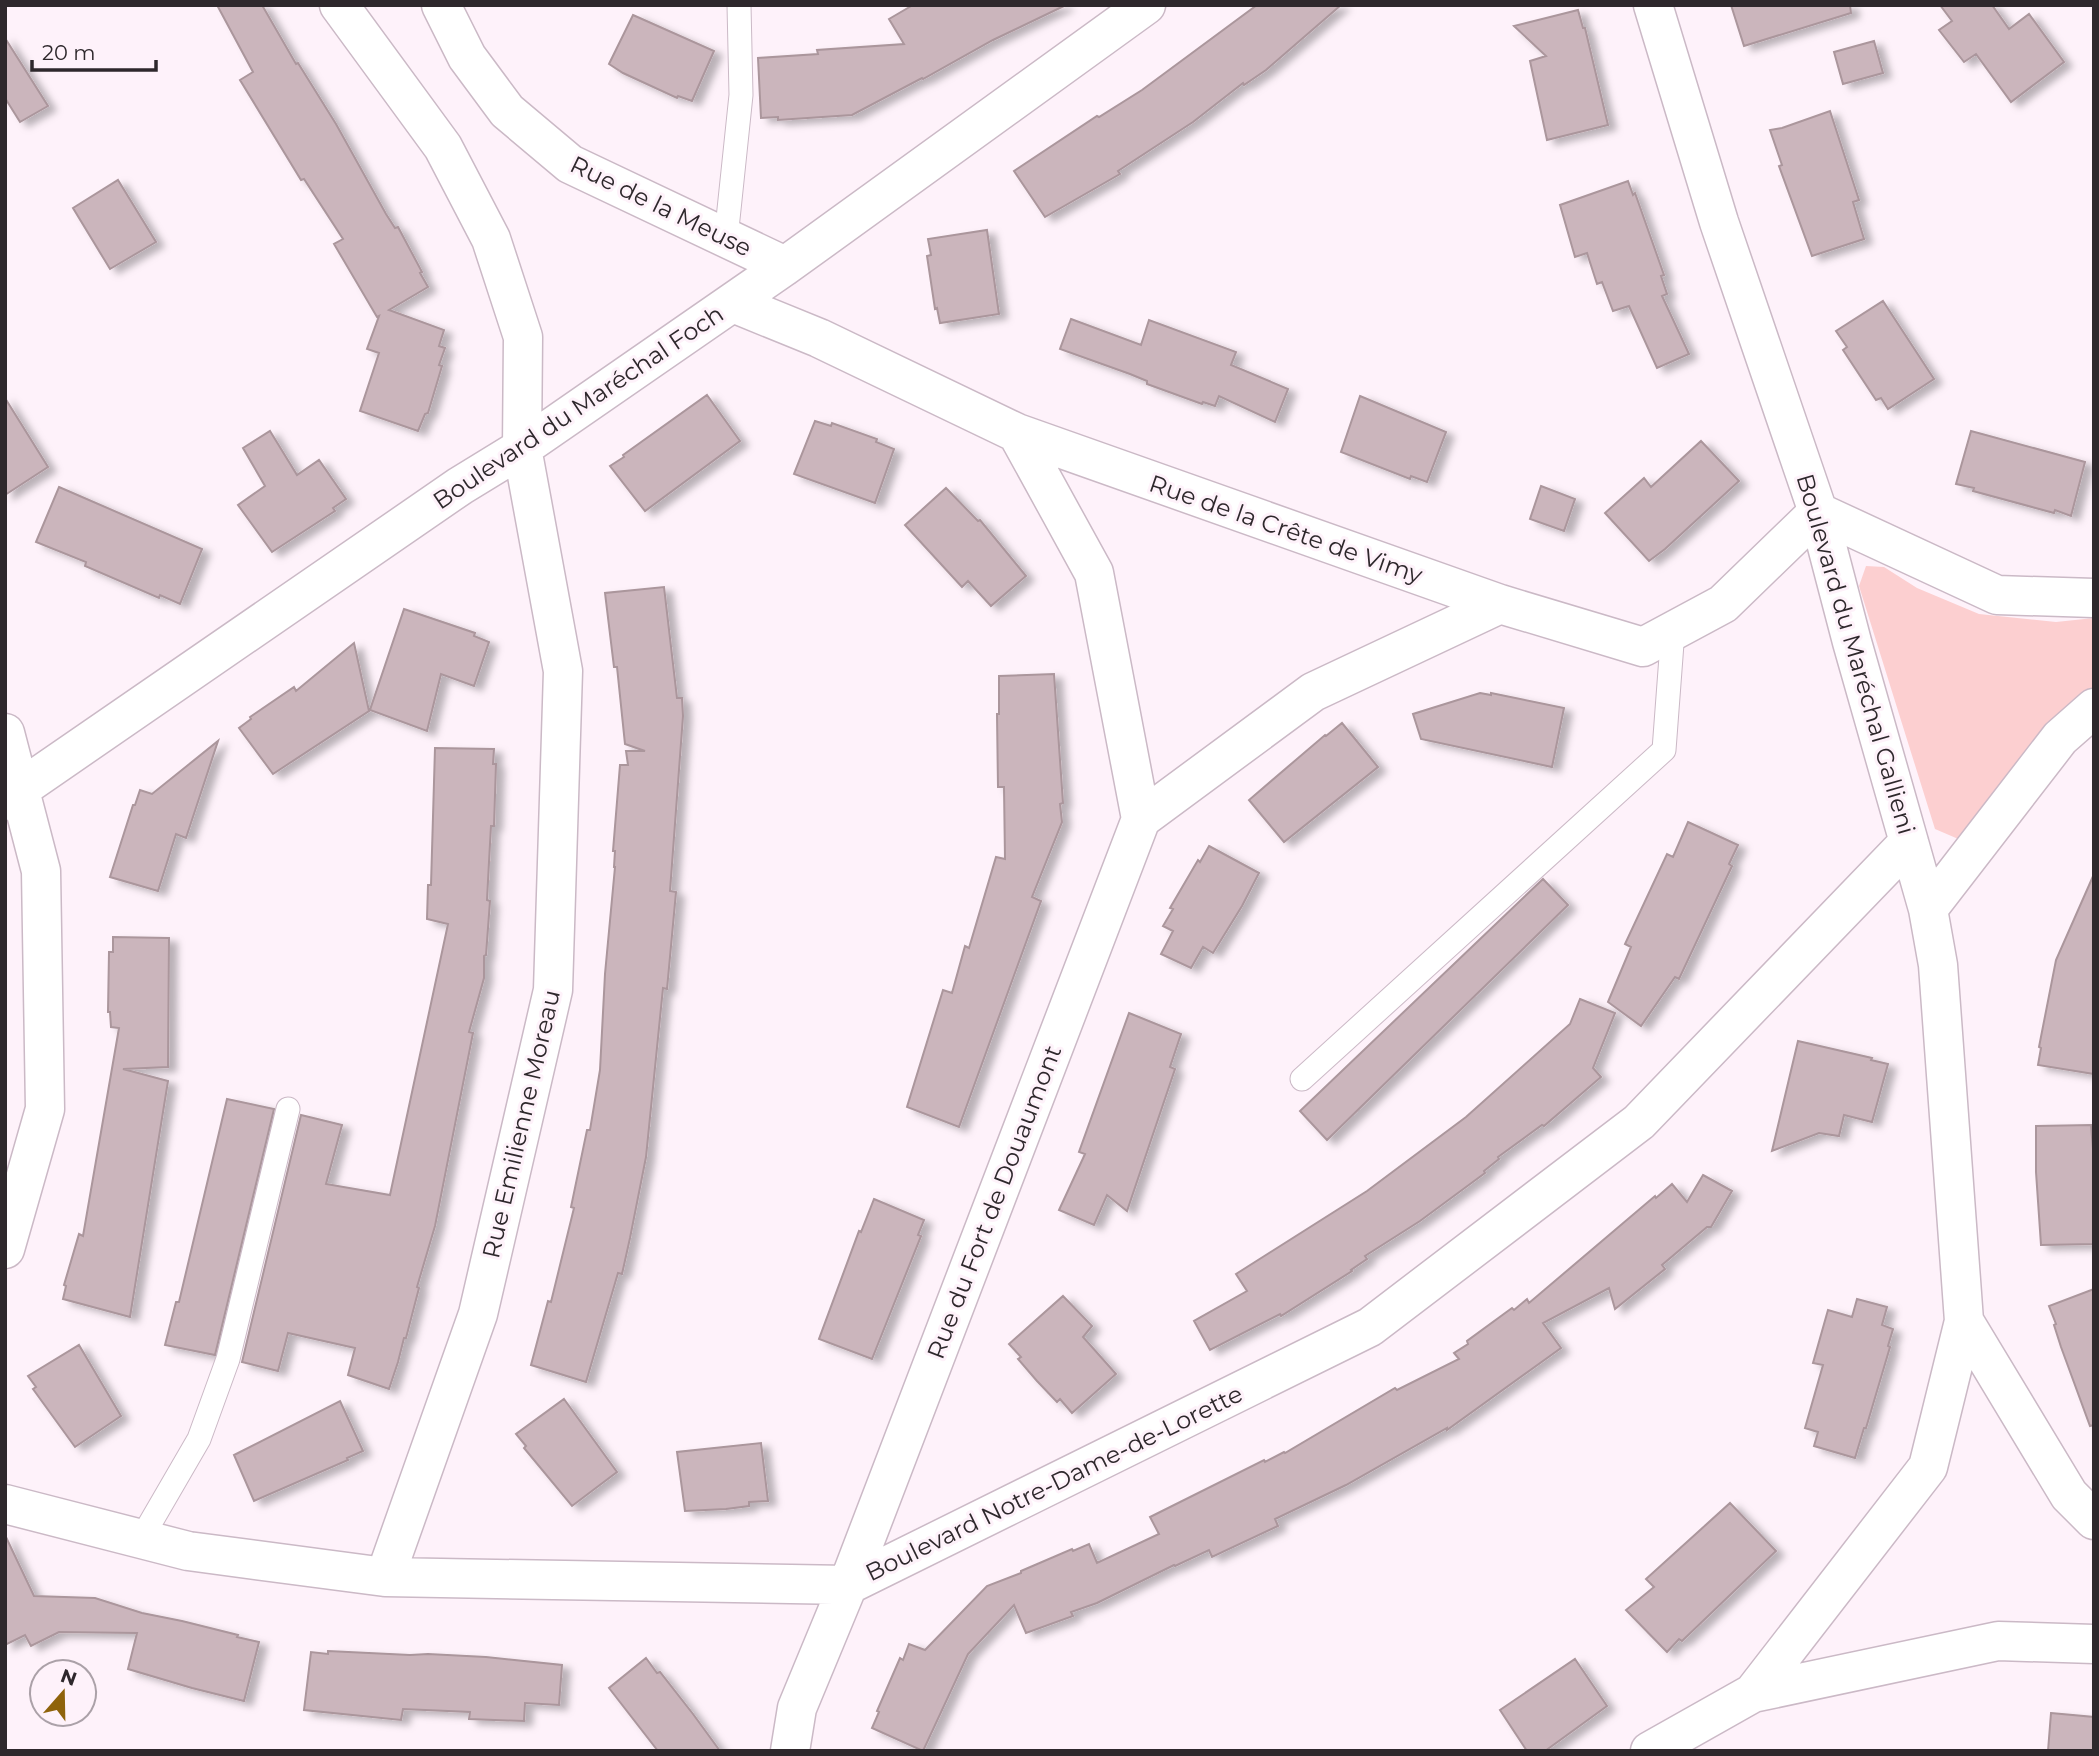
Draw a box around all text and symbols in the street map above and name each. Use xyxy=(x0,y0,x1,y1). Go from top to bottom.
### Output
scale bar xyxy=(32,28,156,72)
text: 20 m xyxy=(42,40,96,65)
street label: Rue de la Meuse xyxy=(566,150,756,262)
street label: Boulevard du Maréchal Foch xyxy=(427,299,729,515)
street label: Rue de la Crête de Vimy xyxy=(1146,469,1426,589)
street label: Boulevard du Maréchal Gallieni xyxy=(1791,470,1921,838)
street label: Rue Emilienne Moreau xyxy=(476,987,566,1261)
street label: Rue du Fort de Douaumont xyxy=(921,1041,1067,1363)
street label: Boulevard Notre-Dame-de-Lorette xyxy=(861,1379,1247,1587)
north arrow xyxy=(28,1658,98,1728)
text: N xyxy=(57,1664,80,1691)

